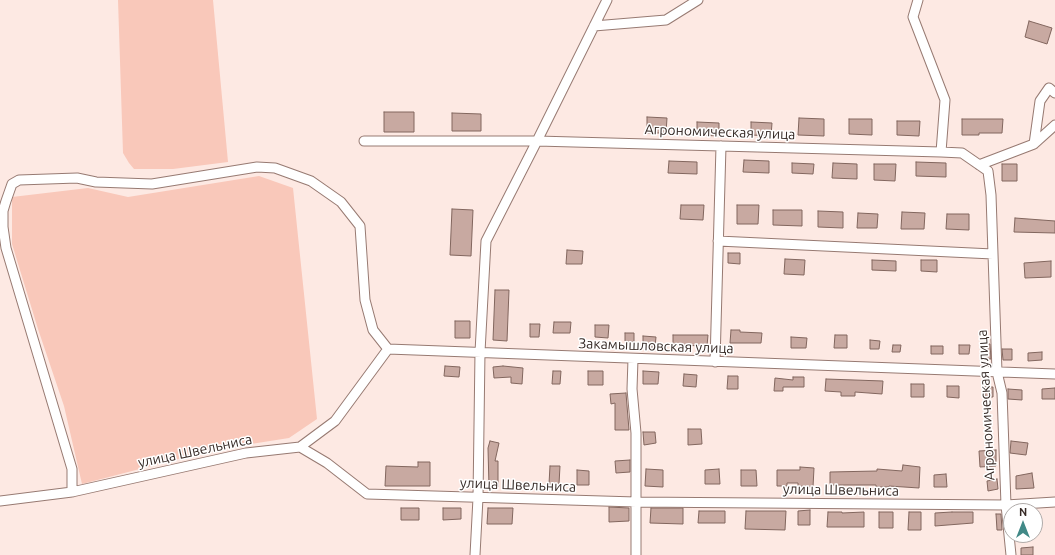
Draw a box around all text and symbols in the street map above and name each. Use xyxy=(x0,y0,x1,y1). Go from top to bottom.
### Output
street label: Агрономическая улица xyxy=(644,121,796,143)
street label: Агрономическая улица xyxy=(974,329,998,481)
street label: Закамышловская улица xyxy=(578,335,734,357)
street label: улица Швельниса xyxy=(136,431,254,471)
street label: улица Швельниса xyxy=(460,475,576,495)
street label: улица Швельниса xyxy=(783,481,899,499)
north arrow xyxy=(1003,503,1043,543)
text: N xyxy=(1019,506,1027,518)

